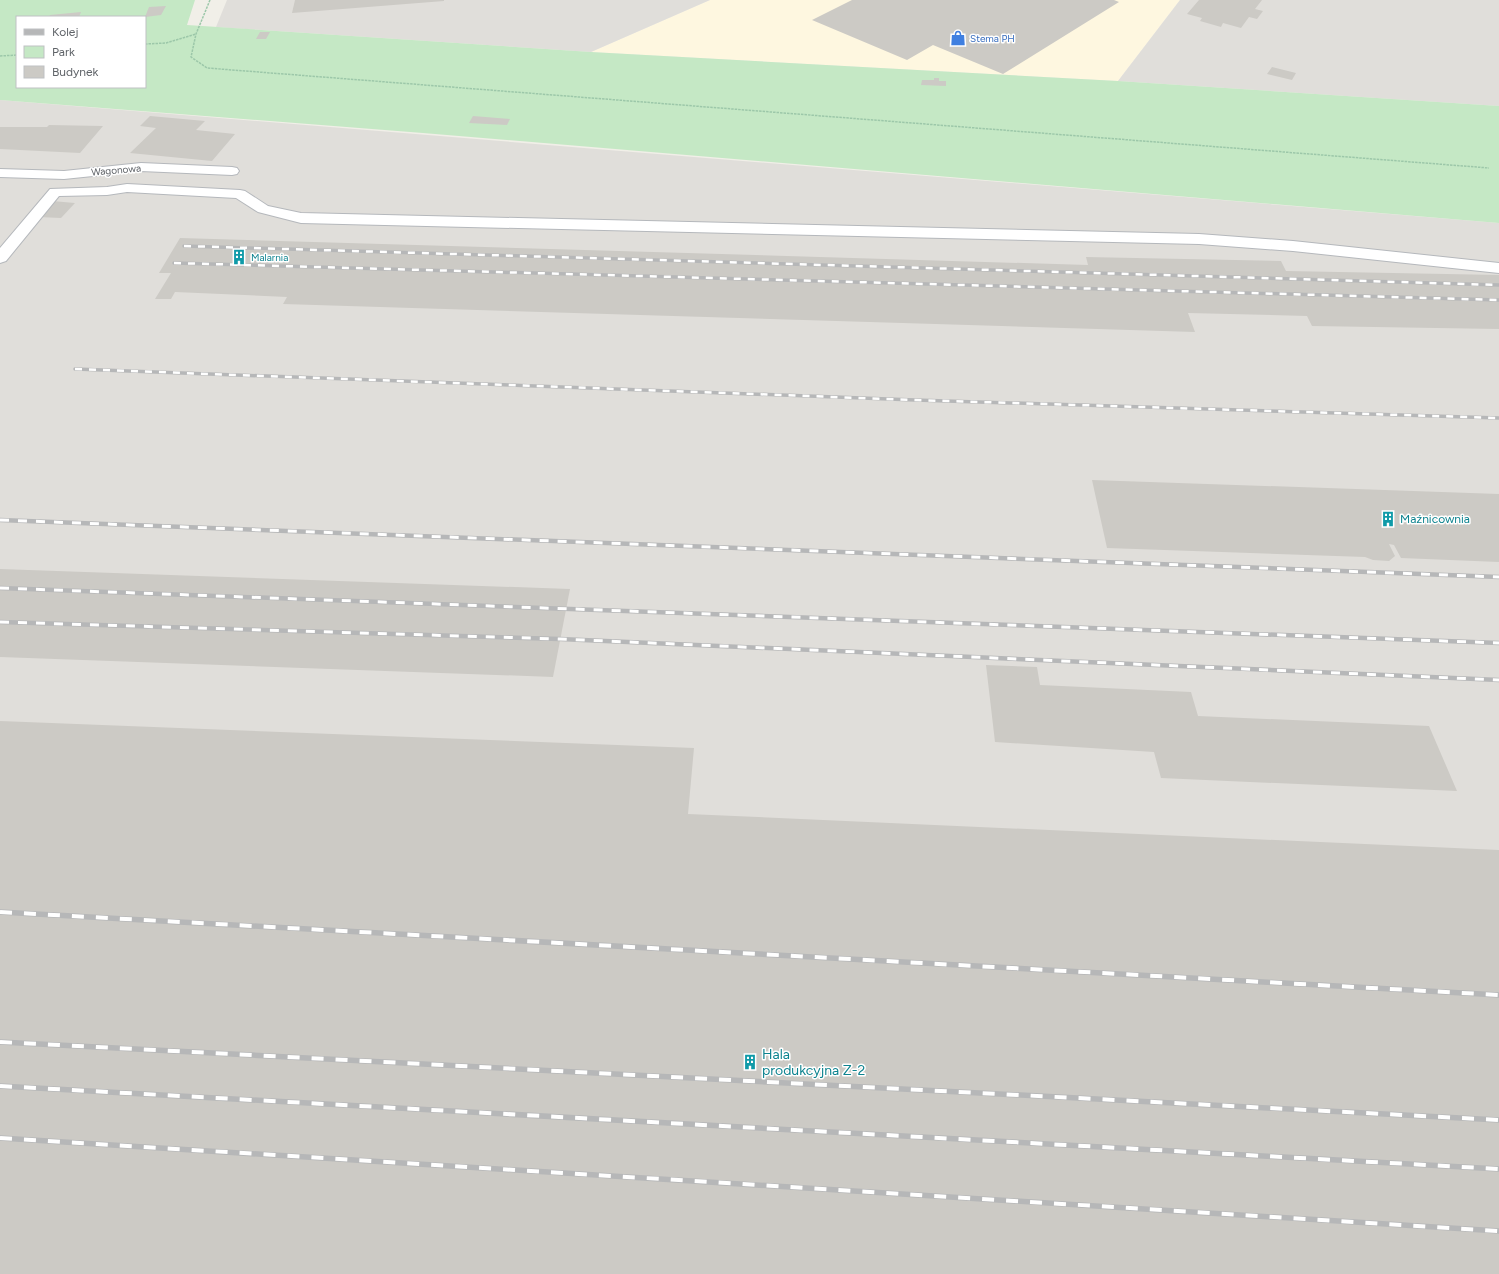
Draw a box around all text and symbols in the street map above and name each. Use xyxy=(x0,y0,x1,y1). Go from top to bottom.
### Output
legend xyxy=(16,16,146,88)
text: Kolej xyxy=(52,25,79,39)
shop icon: Stema PH xyxy=(949,29,967,47)
place label: Stema PH xyxy=(970,32,1015,45)
text: Park xyxy=(52,45,75,59)
text: Budynek xyxy=(52,65,99,79)
street label: Wagonowa xyxy=(91,161,141,179)
building icon: Malarnia xyxy=(230,248,248,266)
place label: Malarnia xyxy=(251,251,288,264)
building icon: Maźnicownia xyxy=(1379,510,1397,528)
place label: Maźnicownia xyxy=(1400,512,1470,526)
place label: Hala produkcyjna Z-2 xyxy=(762,1046,865,1079)
building icon: Hala produkcyjna Z-2 xyxy=(741,1053,759,1071)

